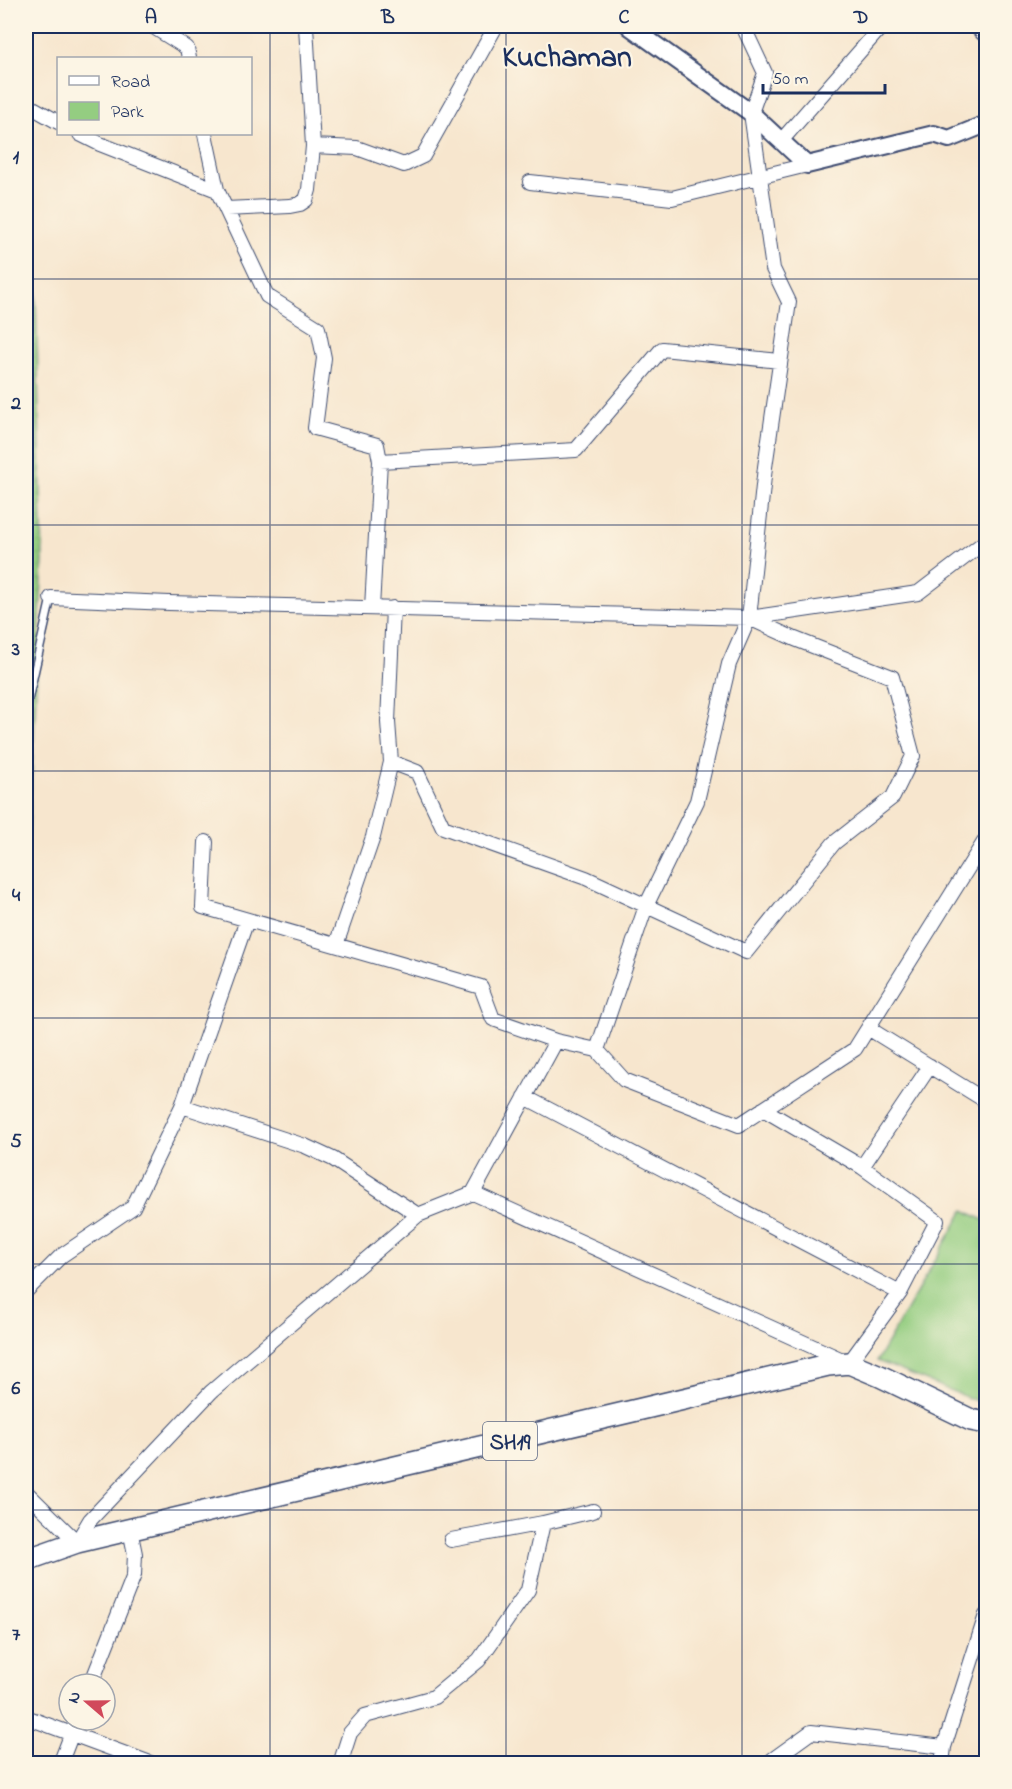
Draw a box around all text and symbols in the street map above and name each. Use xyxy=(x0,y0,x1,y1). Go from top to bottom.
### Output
text: A xyxy=(145,4,157,33)
text: B xyxy=(380,4,395,33)
text: C xyxy=(619,4,630,33)
text: D xyxy=(853,4,868,33)
district label: Kuchaman xyxy=(502,37,632,81)
legend xyxy=(57,57,252,135)
scale bar xyxy=(763,57,884,95)
text: 50 m xyxy=(772,67,809,93)
text: Road xyxy=(111,70,150,96)
text: Park xyxy=(111,100,144,126)
text: 1 xyxy=(13,144,20,173)
text: 2 xyxy=(10,390,21,419)
text: 3 xyxy=(11,636,20,665)
text: 4 xyxy=(12,882,21,911)
text: 5 xyxy=(10,1128,22,1157)
text: 6 xyxy=(12,1375,21,1404)
road number: SH19 xyxy=(483,1422,537,1460)
text: 7 xyxy=(12,1621,21,1650)
north arrow xyxy=(57,1672,117,1732)
text: N xyxy=(62,1688,88,1707)

